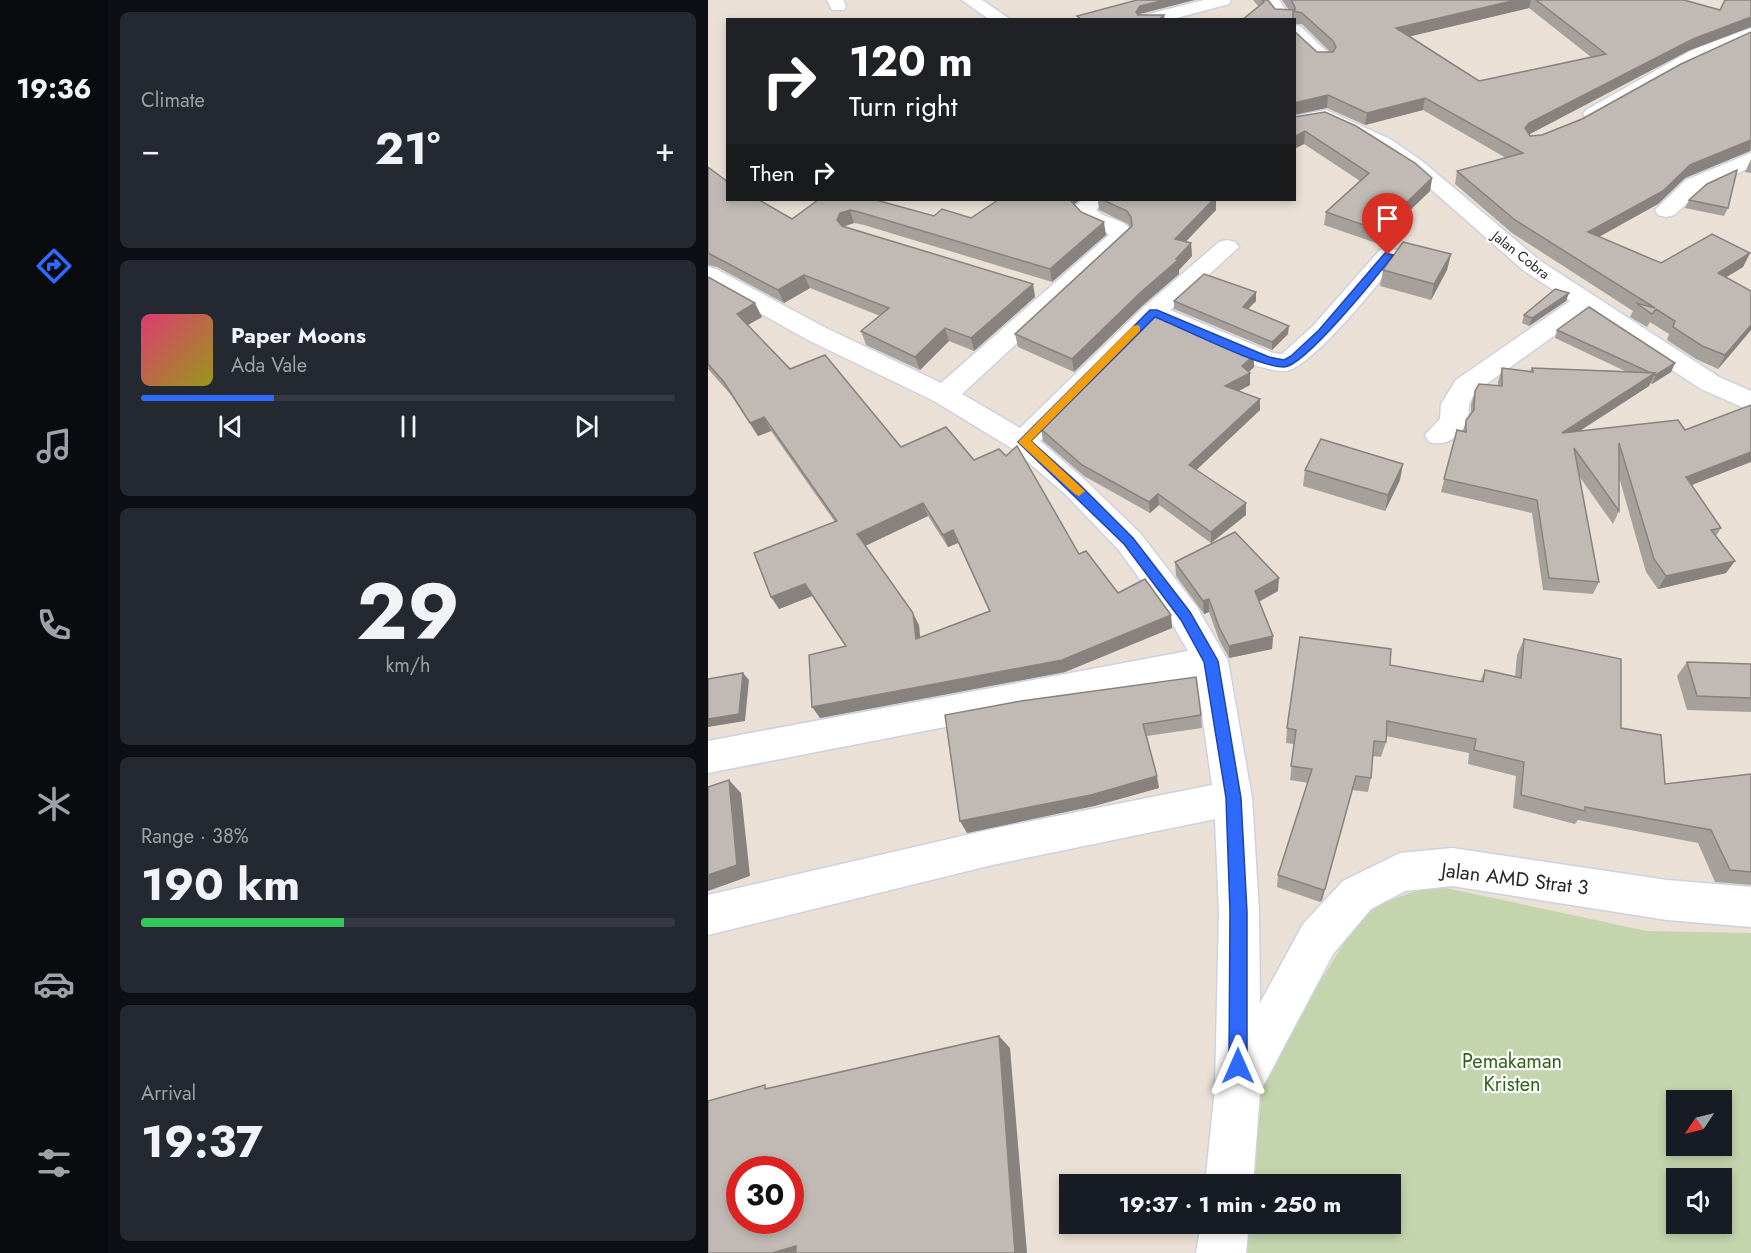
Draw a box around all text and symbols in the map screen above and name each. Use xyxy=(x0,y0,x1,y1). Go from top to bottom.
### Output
text: 120 m xyxy=(849,31,973,92)
icon: right xyxy=(750,42,828,120)
text: 19:36 xyxy=(16,69,92,108)
text: Climate xyxy=(141,86,205,115)
text: Turn right xyxy=(849,87,957,126)
text: 21° xyxy=(375,116,440,181)
text: − xyxy=(141,126,160,173)
text: + xyxy=(655,126,675,173)
icon: right xyxy=(807,156,840,189)
text: Then xyxy=(750,157,795,189)
pin xyxy=(1362,193,1413,255)
icon: arrive xyxy=(1371,202,1404,235)
street label: Jalan Cobra xyxy=(1486,225,1554,284)
icon: directions xyxy=(33,245,75,287)
text: Paper Moons xyxy=(231,319,366,351)
text: Ada Vale xyxy=(231,351,307,380)
icon: previous xyxy=(214,410,247,443)
icon: pause xyxy=(392,410,425,443)
icon: next xyxy=(570,410,603,443)
icon: music xyxy=(33,425,75,467)
text: 29 xyxy=(356,556,460,668)
icon: phone xyxy=(33,604,75,646)
text: km/h xyxy=(385,651,431,680)
icon: climate xyxy=(33,783,75,825)
text: Range · 38% xyxy=(141,822,249,851)
text: 190 km xyxy=(141,852,300,917)
street label: Jalan AMD Strat 3 xyxy=(1437,855,1590,902)
icon: car xyxy=(33,963,75,1005)
position arrow xyxy=(1206,1034,1270,1098)
park label: Pemakaman Kristen xyxy=(1462,1047,1562,1099)
text: Arrival xyxy=(141,1079,196,1108)
north arrow xyxy=(1666,1090,1732,1156)
map controls xyxy=(1666,1090,1732,1234)
text: 19:37 xyxy=(141,1109,263,1174)
icon: filters xyxy=(33,1142,75,1184)
speed limit sign: 30 xyxy=(726,1156,804,1234)
button: sound xyxy=(1666,1168,1732,1234)
text: 19:37 · 1 min · 250 m xyxy=(1119,1188,1341,1220)

